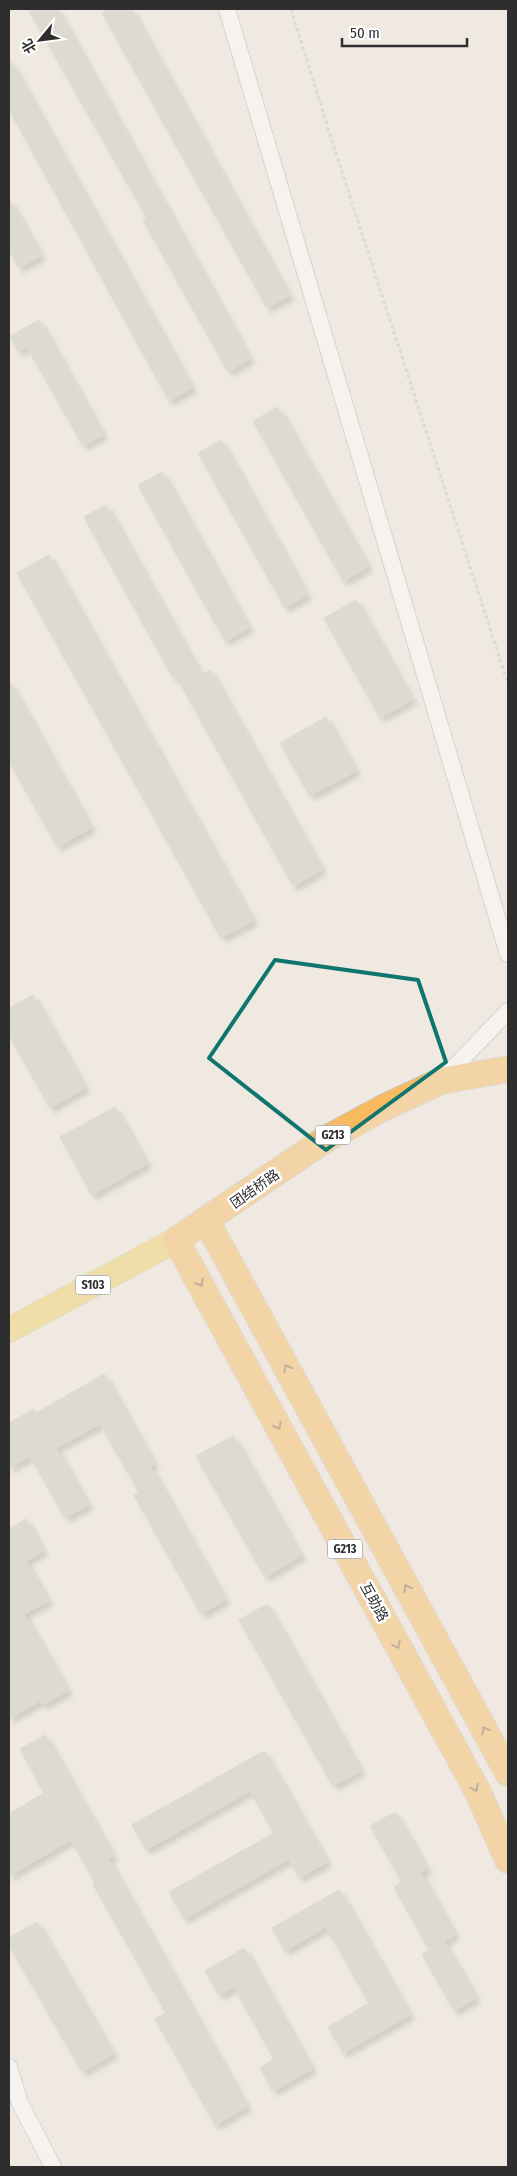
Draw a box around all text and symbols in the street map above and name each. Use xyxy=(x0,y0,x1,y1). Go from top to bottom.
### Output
north arrow xyxy=(15,15,65,65)
scale bar xyxy=(342,15,467,47)
text: 50 m xyxy=(350,24,380,42)
text: 北 xyxy=(18,36,40,56)
road number: G213 xyxy=(316,1126,350,1144)
street label: 团结桥路 xyxy=(227,1166,283,1212)
road number: S103 xyxy=(76,1276,110,1294)
one-way arrow xyxy=(194,1278,204,1287)
one-way arrow xyxy=(283,1365,293,1374)
one-way arrow xyxy=(271,1420,281,1429)
road number: G213 xyxy=(328,1540,362,1558)
street label: 互助路 xyxy=(356,1580,392,1624)
one-way arrow xyxy=(403,1584,413,1593)
one-way arrow xyxy=(391,1640,401,1649)
one-way arrow xyxy=(481,1727,491,1736)
one-way arrow xyxy=(469,1783,479,1792)

